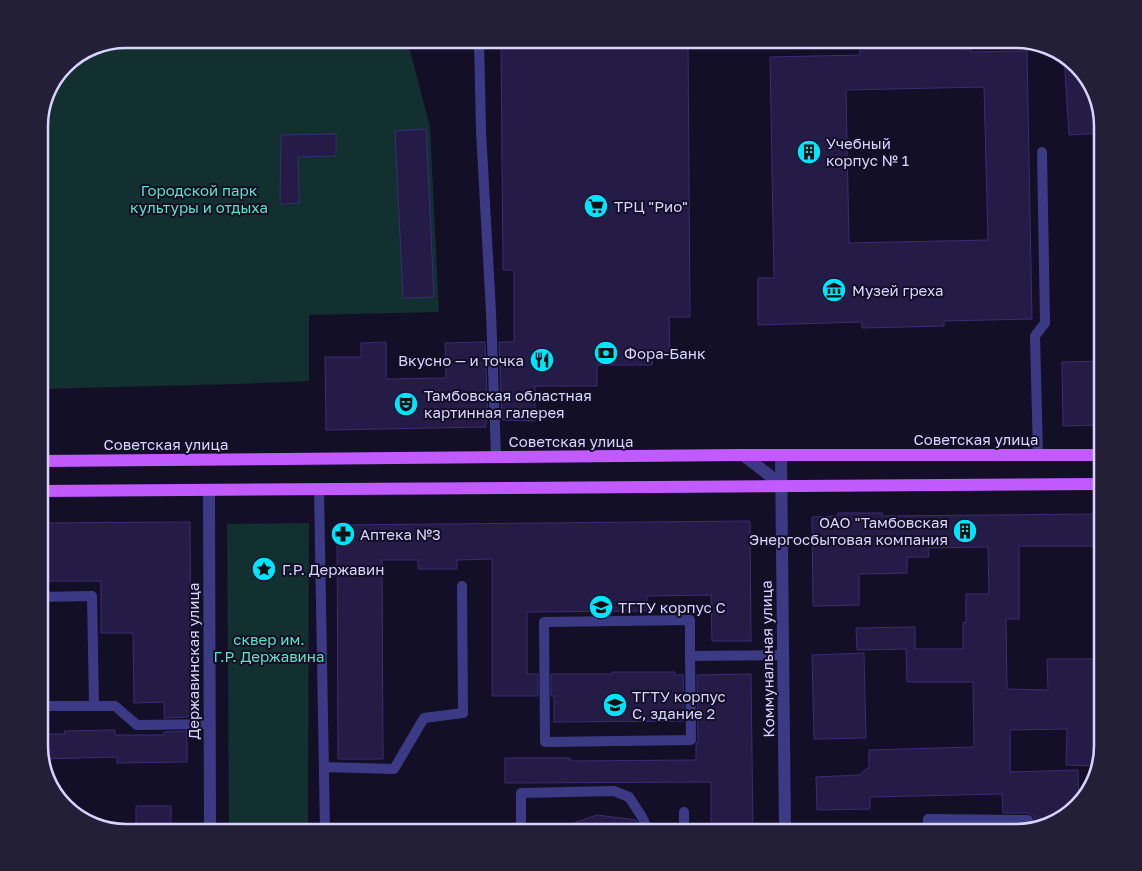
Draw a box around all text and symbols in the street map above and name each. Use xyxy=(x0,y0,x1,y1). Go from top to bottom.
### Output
place label: Учебный корпус № 1 xyxy=(826,134,909,169)
building icon: Учебный корпус № 1 xyxy=(796,139,822,165)
park label: Городской парк культуры и отдыха xyxy=(130,181,268,216)
supermarket icon: ТРЦ "Рио" xyxy=(583,193,609,219)
place label: ТРЦ "Рио" xyxy=(614,197,688,215)
museum icon: Музей греха xyxy=(821,277,847,303)
place label: Музей греха xyxy=(852,281,944,299)
bank icon: Фора-Банк xyxy=(593,340,619,366)
place label: Фора-Банк xyxy=(624,344,706,362)
restaurant icon: Вкусно — и точка xyxy=(529,347,555,373)
place label: Вкусно — и точка xyxy=(398,351,524,369)
place label: Тамбовская областная картинная галерея xyxy=(424,386,592,421)
theatre icon: Тамбовская областная картинная галерея xyxy=(393,391,419,417)
street label: Советская улица xyxy=(914,430,1038,448)
street label: Советская улица xyxy=(509,432,633,450)
street label: Советская улица xyxy=(104,435,228,453)
place label: ОАО "Тамбовская Энергосбытовая компания xyxy=(749,513,948,548)
building icon: ОАО "Тамбовская Энергосбытовая компания xyxy=(952,518,978,544)
pharmacy icon: Аптека №3 xyxy=(330,521,356,547)
place label: Аптека №3 xyxy=(360,525,441,543)
place icon: Г.Р. Державин xyxy=(251,556,277,582)
place label: Г.Р. Державин xyxy=(282,560,384,578)
street label: Коммунальная улица xyxy=(757,580,777,738)
street label: Державинская улица xyxy=(184,583,202,739)
school or university icon: ТГТУ корпус С xyxy=(588,594,614,620)
place label: ТГТУ корпус С xyxy=(618,598,726,616)
park label: сквер им. Г.Р. Державина xyxy=(214,630,324,665)
place label: ТГТУ корпус С, здание 2 xyxy=(632,687,726,722)
school or university icon: ТГТУ корпус С, здание 2 xyxy=(602,692,628,718)

